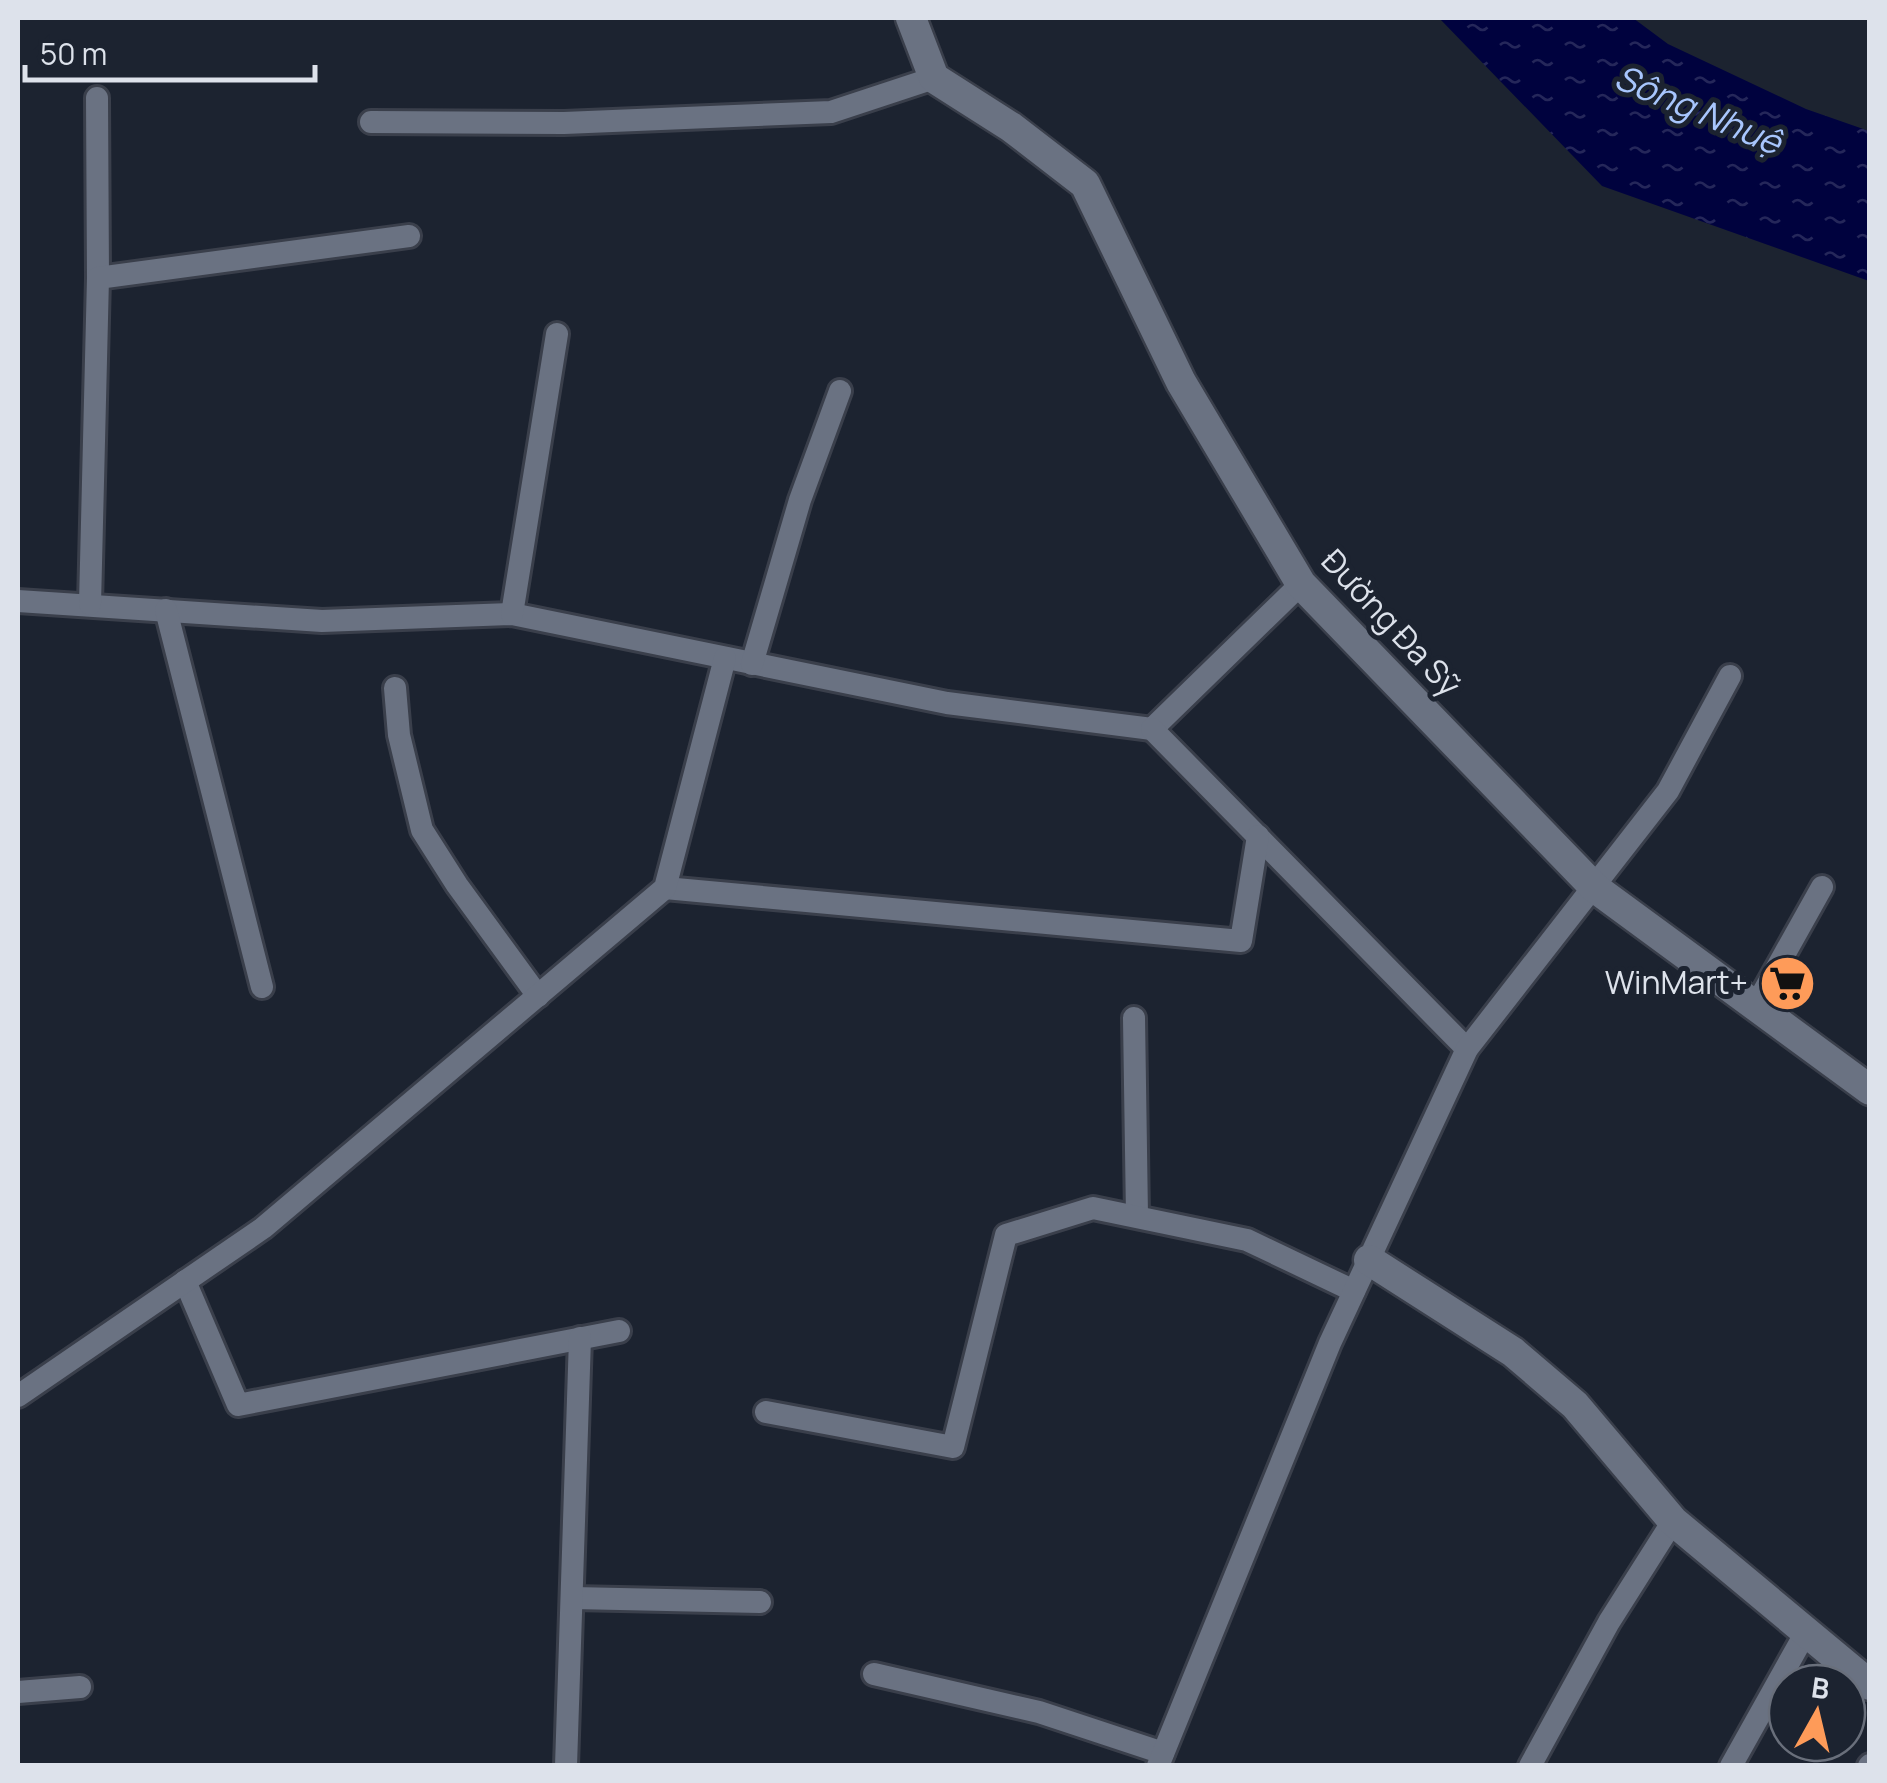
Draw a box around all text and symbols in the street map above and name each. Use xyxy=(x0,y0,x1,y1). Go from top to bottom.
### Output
scale bar xyxy=(25,20,315,82)
text: 50 m xyxy=(40,33,107,74)
water label: Sông Nhuệ xyxy=(1608,52,1791,167)
street label: Đường Đa Sỹ xyxy=(1312,539,1471,705)
supermarket icon: WinMart+ xyxy=(1757,953,1817,1013)
place label: WinMart+ xyxy=(1605,960,1748,1004)
north arrow xyxy=(1767,1663,1867,1763)
text: B xyxy=(1809,1667,1832,1707)

